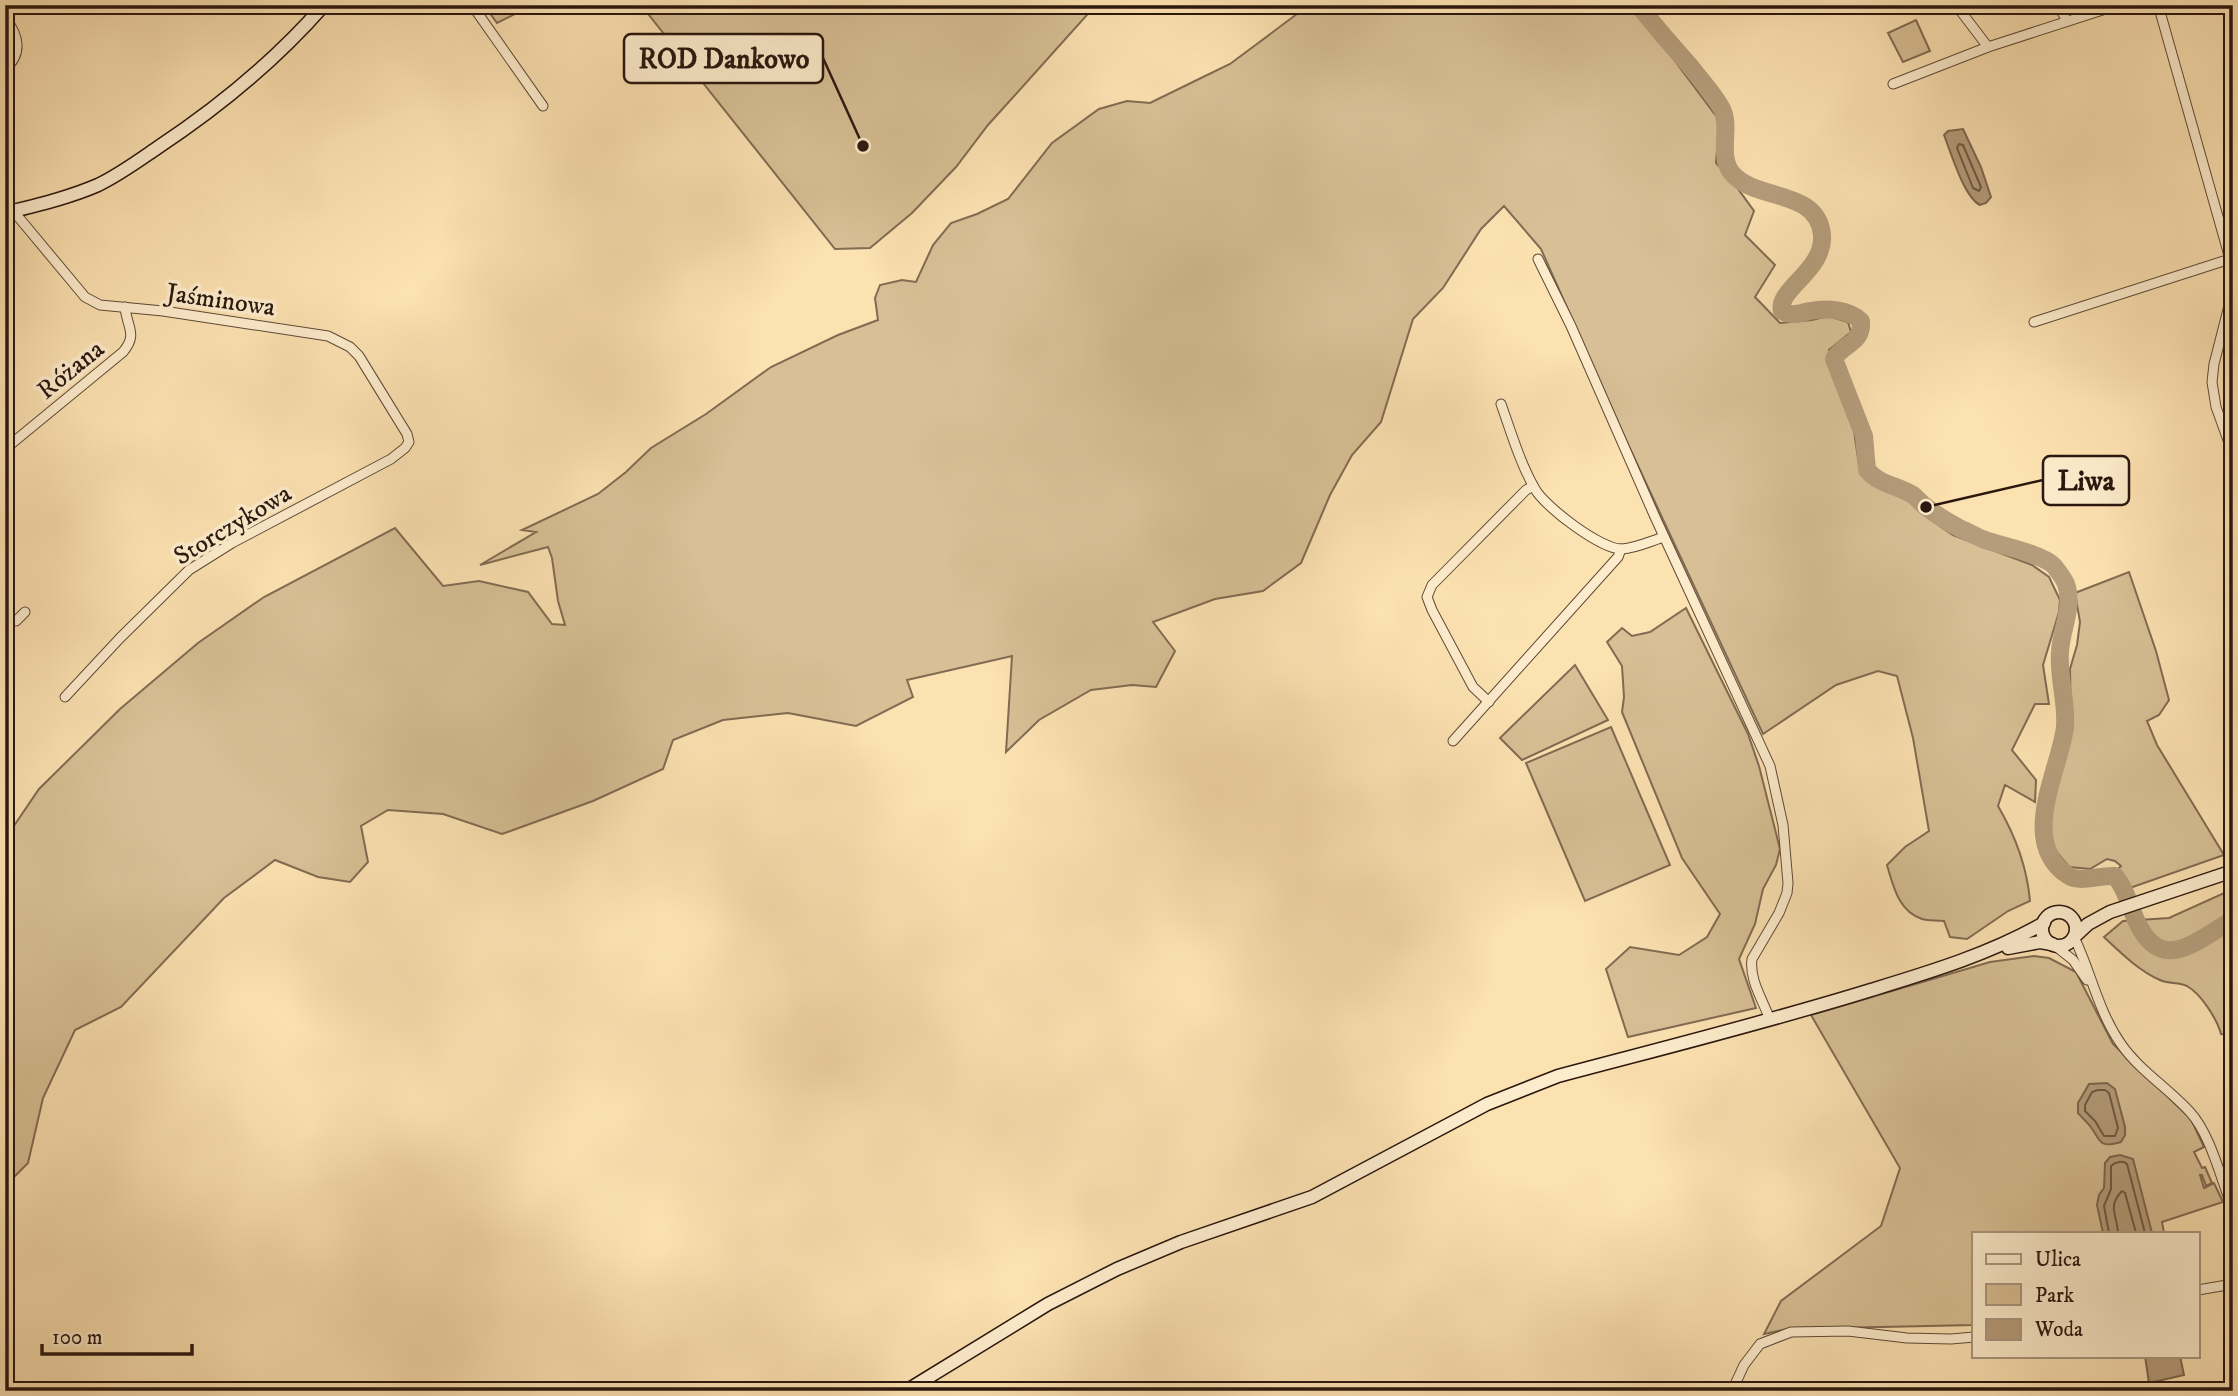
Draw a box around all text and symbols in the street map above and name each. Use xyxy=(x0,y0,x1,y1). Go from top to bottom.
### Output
callout: ROD Dankowo xyxy=(624,34,823,83)
text: ROD Dankowo xyxy=(639,42,810,77)
street label: Jaśminowa xyxy=(162,276,277,324)
street label: Różana xyxy=(31,333,111,407)
callout: Liwa xyxy=(2043,456,2129,505)
text: Liwa xyxy=(2057,464,2116,499)
street label: Storczykowa xyxy=(168,477,298,573)
legend xyxy=(1972,1232,2200,1358)
text: Ulica xyxy=(2035,1247,2081,1273)
text: Park xyxy=(2035,1283,2075,1309)
scale bar xyxy=(42,1312,192,1356)
text: Woda xyxy=(2034,1317,2083,1343)
text: 100 m xyxy=(52,1325,103,1351)

